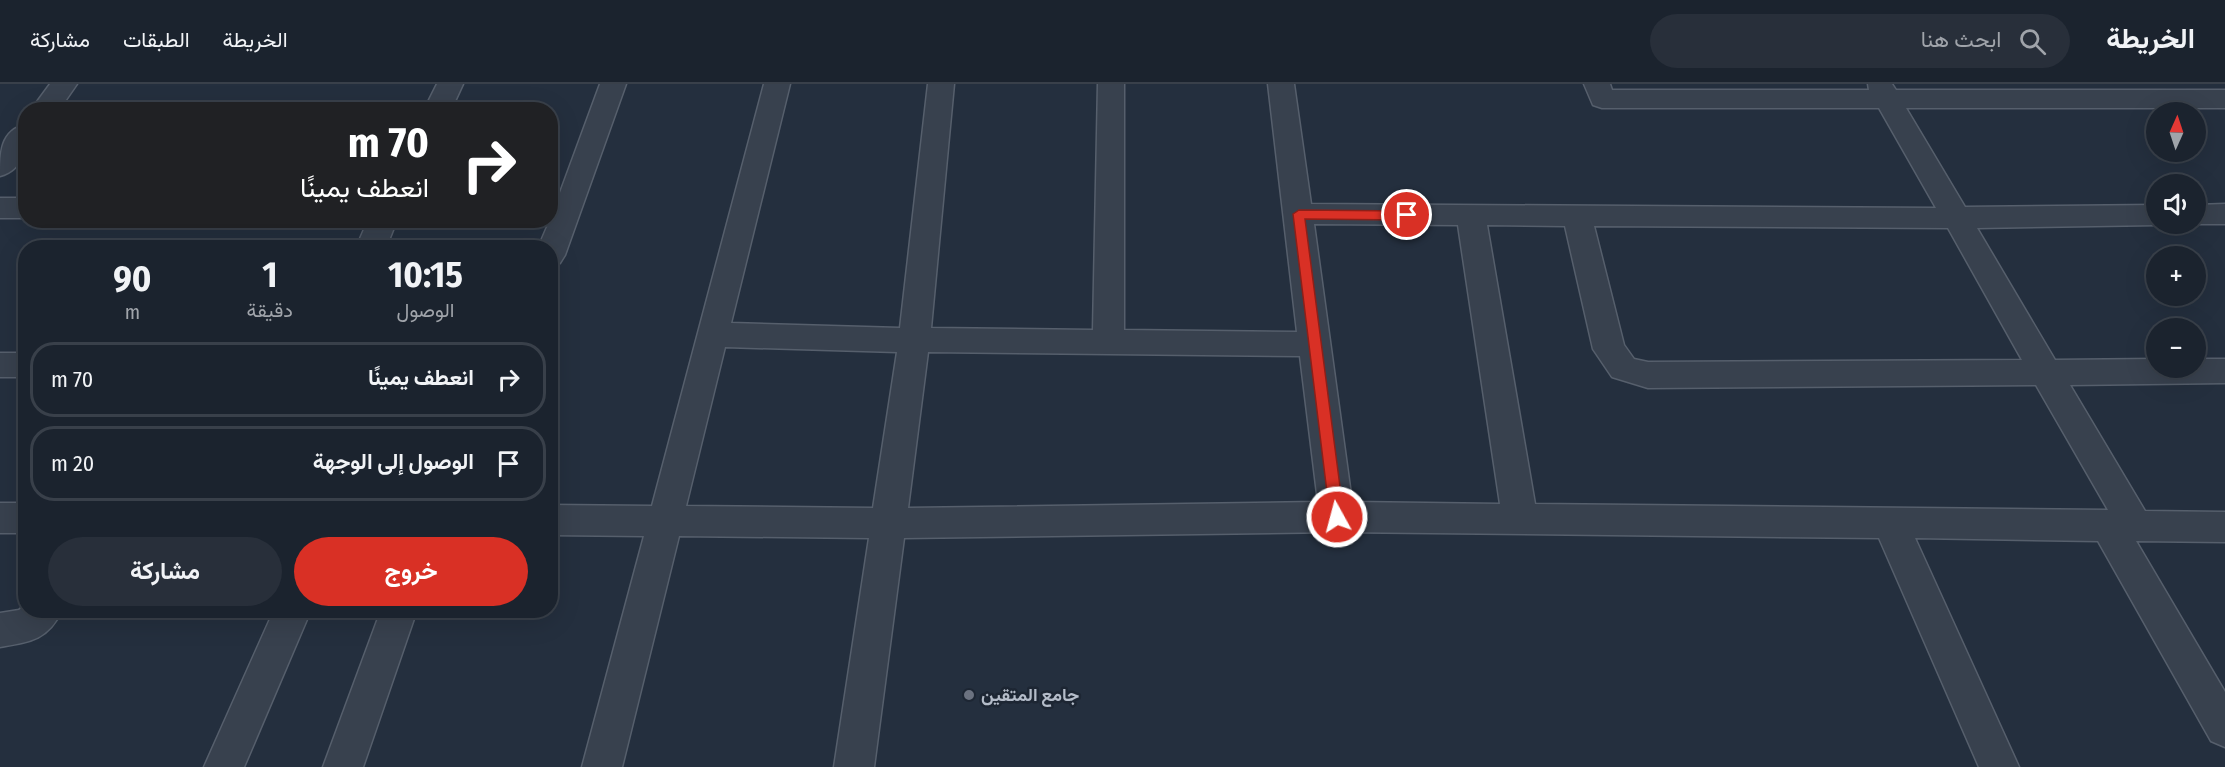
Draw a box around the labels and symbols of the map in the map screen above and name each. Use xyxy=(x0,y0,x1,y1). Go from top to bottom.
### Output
north arrow xyxy=(2146,102,2206,162)
pin xyxy=(1381,189,1432,240)
position arrow xyxy=(1305,485,1369,549)
place label: جامع المتقين xyxy=(981,684,1079,707)
marker: جامع المتقين xyxy=(962,688,976,702)

